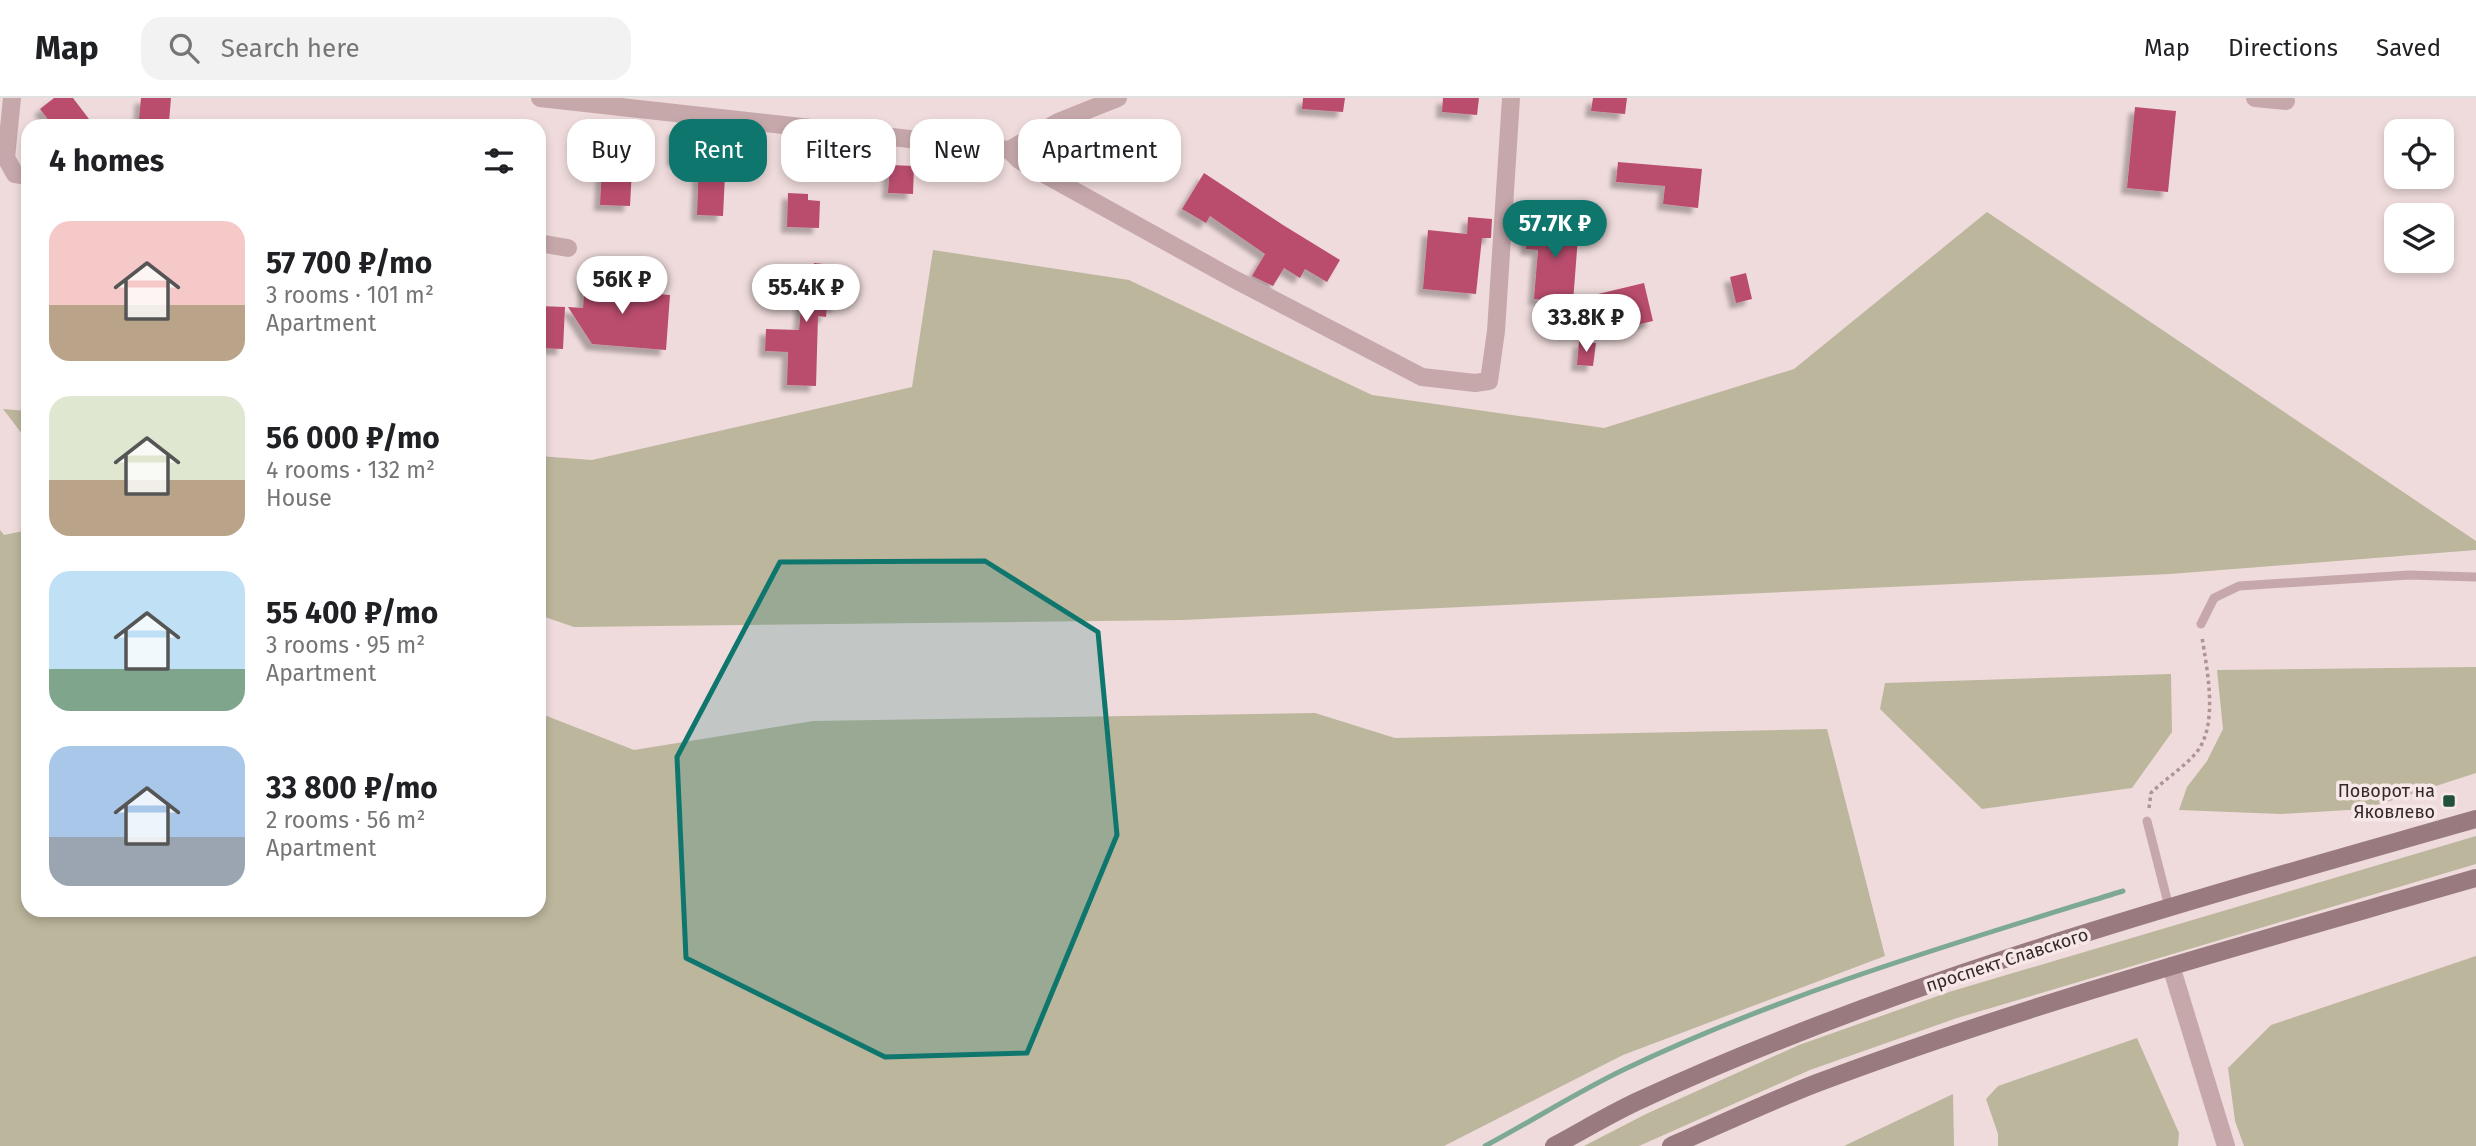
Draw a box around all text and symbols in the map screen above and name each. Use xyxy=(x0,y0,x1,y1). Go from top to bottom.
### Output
search box xyxy=(141,17,631,80)
text: Map xyxy=(35,28,99,68)
icon: search xyxy=(165,29,203,67)
text: Search here xyxy=(221,33,360,64)
text: Map xyxy=(2144,34,2190,62)
text: Directions xyxy=(2228,34,2338,62)
text: Saved xyxy=(2376,34,2441,62)
chip: Buy xyxy=(567,119,655,182)
chip: Rent xyxy=(669,119,767,182)
chip: Filters xyxy=(781,119,896,182)
chip: New xyxy=(910,119,1004,182)
chip: Apartment xyxy=(1018,119,1181,182)
map controls xyxy=(2384,119,2454,273)
button: locate xyxy=(2384,119,2454,189)
icon: filters xyxy=(480,142,518,180)
text: 4 homes xyxy=(49,143,164,179)
pin: 57.7K ₽ xyxy=(1490,200,1620,260)
button: layers xyxy=(2384,203,2454,273)
text: 57.7K ₽ xyxy=(1519,209,1591,237)
text: 57 700 ₽/mo xyxy=(266,245,432,281)
icon: home xyxy=(105,249,189,333)
pin: 56K ₽ xyxy=(573,256,671,316)
pin: 55.4K ₽ xyxy=(741,264,871,324)
text: 56K ₽ xyxy=(593,265,652,293)
text: 55.4K ₽ xyxy=(768,273,844,301)
text: 3 rooms · 101 m² xyxy=(266,281,434,309)
pin: 33.8K ₽ xyxy=(1521,294,1651,354)
text: 33.8K ₽ xyxy=(1548,303,1624,331)
text: Apartment xyxy=(266,309,376,337)
text: 56 000 ₽/mo xyxy=(266,420,440,456)
icon: home xyxy=(105,424,189,508)
text: 4 rooms · 132 m² xyxy=(266,456,435,484)
text: House xyxy=(266,484,332,512)
text: 55 400 ₽/mo xyxy=(266,595,438,631)
icon: home xyxy=(105,599,189,683)
text: 3 rooms · 95 m² xyxy=(266,631,425,659)
text: Apartment xyxy=(266,659,376,687)
text: 33 800 ₽/mo xyxy=(266,770,438,806)
icon: home xyxy=(105,774,189,858)
place label: Поворот на Яковлево xyxy=(2338,780,2435,823)
marker: Поворот на Яковлево xyxy=(2441,793,2457,809)
text: 2 rooms · 56 m² xyxy=(266,806,425,834)
text: Apartment xyxy=(266,834,376,862)
street label: проспект Славского xyxy=(1923,923,2091,997)

